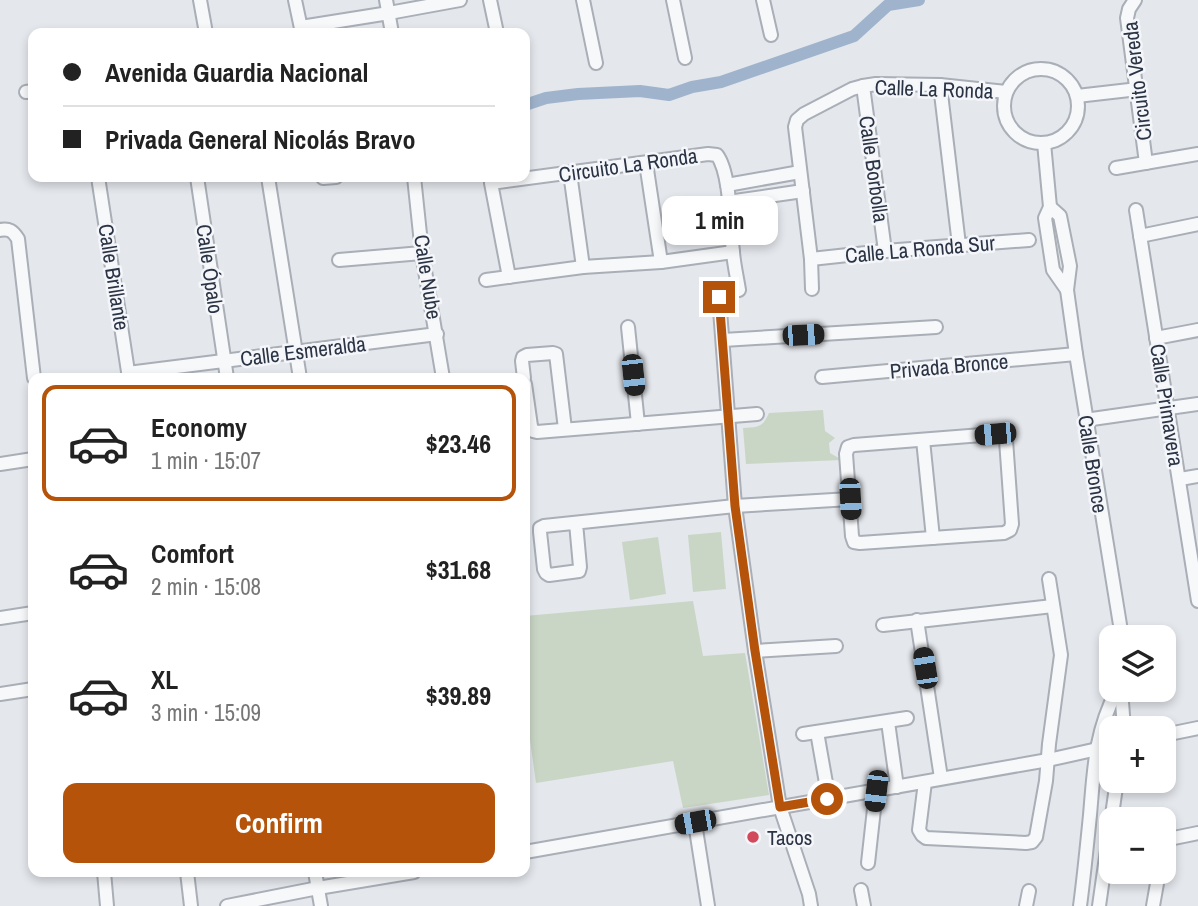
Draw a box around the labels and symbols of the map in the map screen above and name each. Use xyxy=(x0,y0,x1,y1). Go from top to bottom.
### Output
street label: Circuito Vereda xyxy=(1115,19,1159,142)
street label: Calle La Ronda xyxy=(874,72,994,106)
street label: Calle Borbolla xyxy=(852,114,896,225)
street label: Circuito La Ronda xyxy=(557,141,700,189)
callout: 1 min xyxy=(661,196,777,244)
street label: Calle Brillante xyxy=(91,222,137,332)
street label: Calle Ópalo xyxy=(189,222,231,316)
street label: Calle La Ronda Sur xyxy=(844,228,996,270)
street label: Calle Nube xyxy=(407,233,449,321)
route end xyxy=(703,281,735,313)
car xyxy=(782,323,825,347)
street label: Calle Esmeralda xyxy=(239,329,368,373)
street label: Calle Primavera xyxy=(1143,342,1191,469)
street label: Privada Bronce xyxy=(889,346,1009,386)
car xyxy=(621,353,646,397)
street label: Calle Bronce xyxy=(1071,413,1115,515)
car xyxy=(974,422,1017,446)
car xyxy=(839,477,862,521)
car xyxy=(912,646,939,690)
car xyxy=(864,769,889,813)
route start xyxy=(811,783,843,815)
car xyxy=(673,808,718,836)
place label: Tacos xyxy=(767,823,812,852)
marker: Tacos xyxy=(745,829,761,845)

